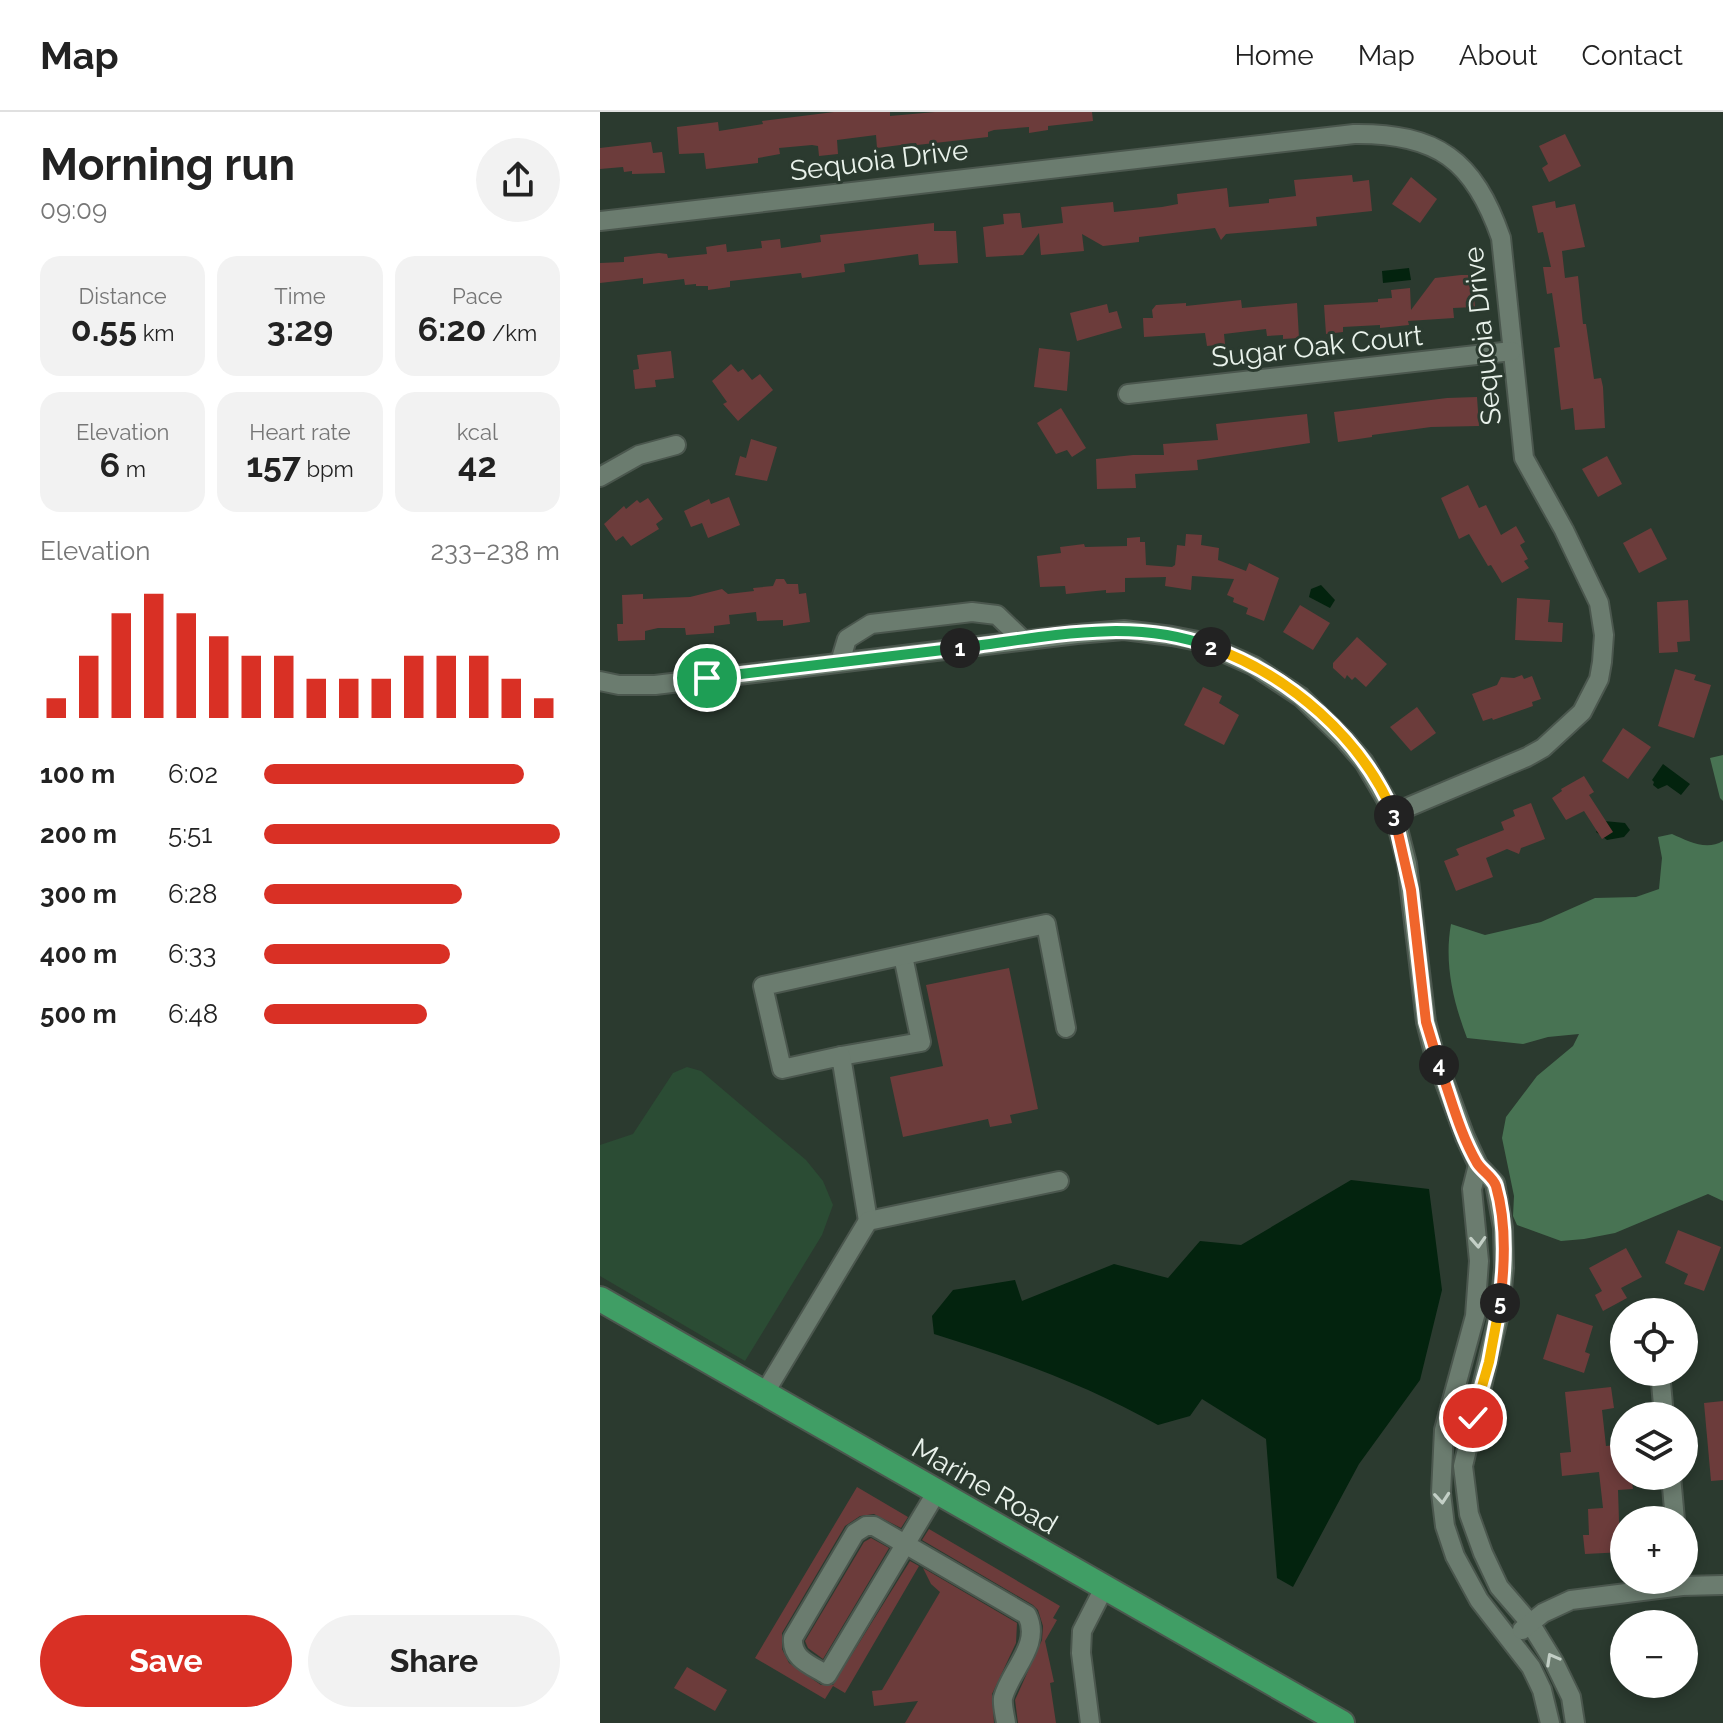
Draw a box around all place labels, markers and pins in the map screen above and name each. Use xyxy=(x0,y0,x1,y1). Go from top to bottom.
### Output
pin: 2 xyxy=(1191,627,1231,667)
pin: 1 xyxy=(940,628,980,668)
pin xyxy=(673,644,741,712)
pin: 3 xyxy=(1374,795,1414,835)
pin: 4 xyxy=(1419,1045,1459,1085)
pin: 5 xyxy=(1480,1283,1520,1323)
pin xyxy=(1439,1384,1507,1452)

